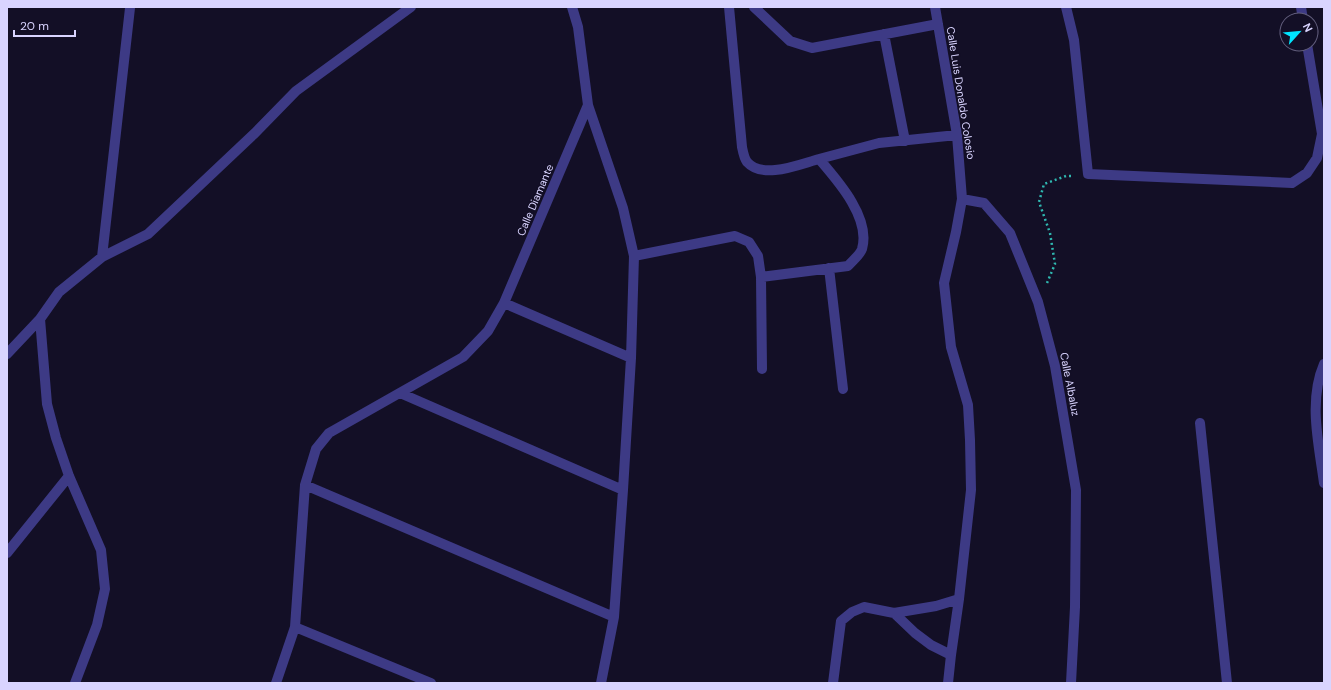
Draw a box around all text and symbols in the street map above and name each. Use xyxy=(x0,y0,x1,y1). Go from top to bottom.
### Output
scale bar xyxy=(14,12,75,38)
north arrow xyxy=(1279,12,1319,52)
text: 20 m xyxy=(20,18,49,34)
text: N xyxy=(1300,21,1316,34)
street label: Calle Luis Donaldo Colosio xyxy=(944,26,978,160)
street label: Calle Diamante xyxy=(514,162,556,238)
street label: Calle Albaluz xyxy=(1057,351,1083,417)

